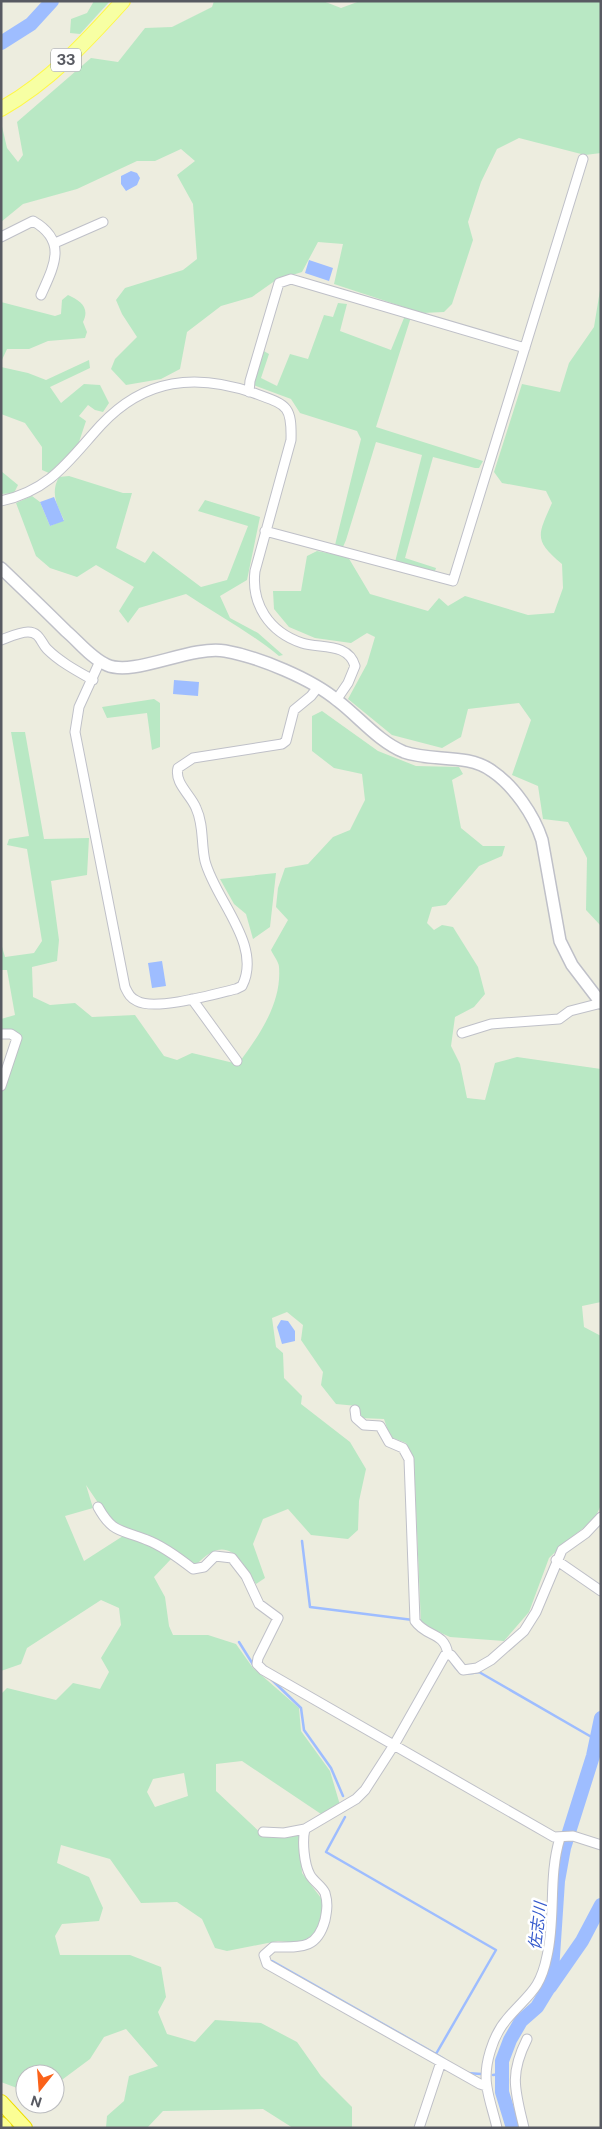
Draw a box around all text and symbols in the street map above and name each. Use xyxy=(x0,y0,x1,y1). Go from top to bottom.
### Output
road number: 33 xyxy=(51,48,81,72)
water label: 佐志川 xyxy=(525,1899,550,1951)
north arrow xyxy=(15,2064,65,2114)
text: N xyxy=(29,2092,44,2111)

